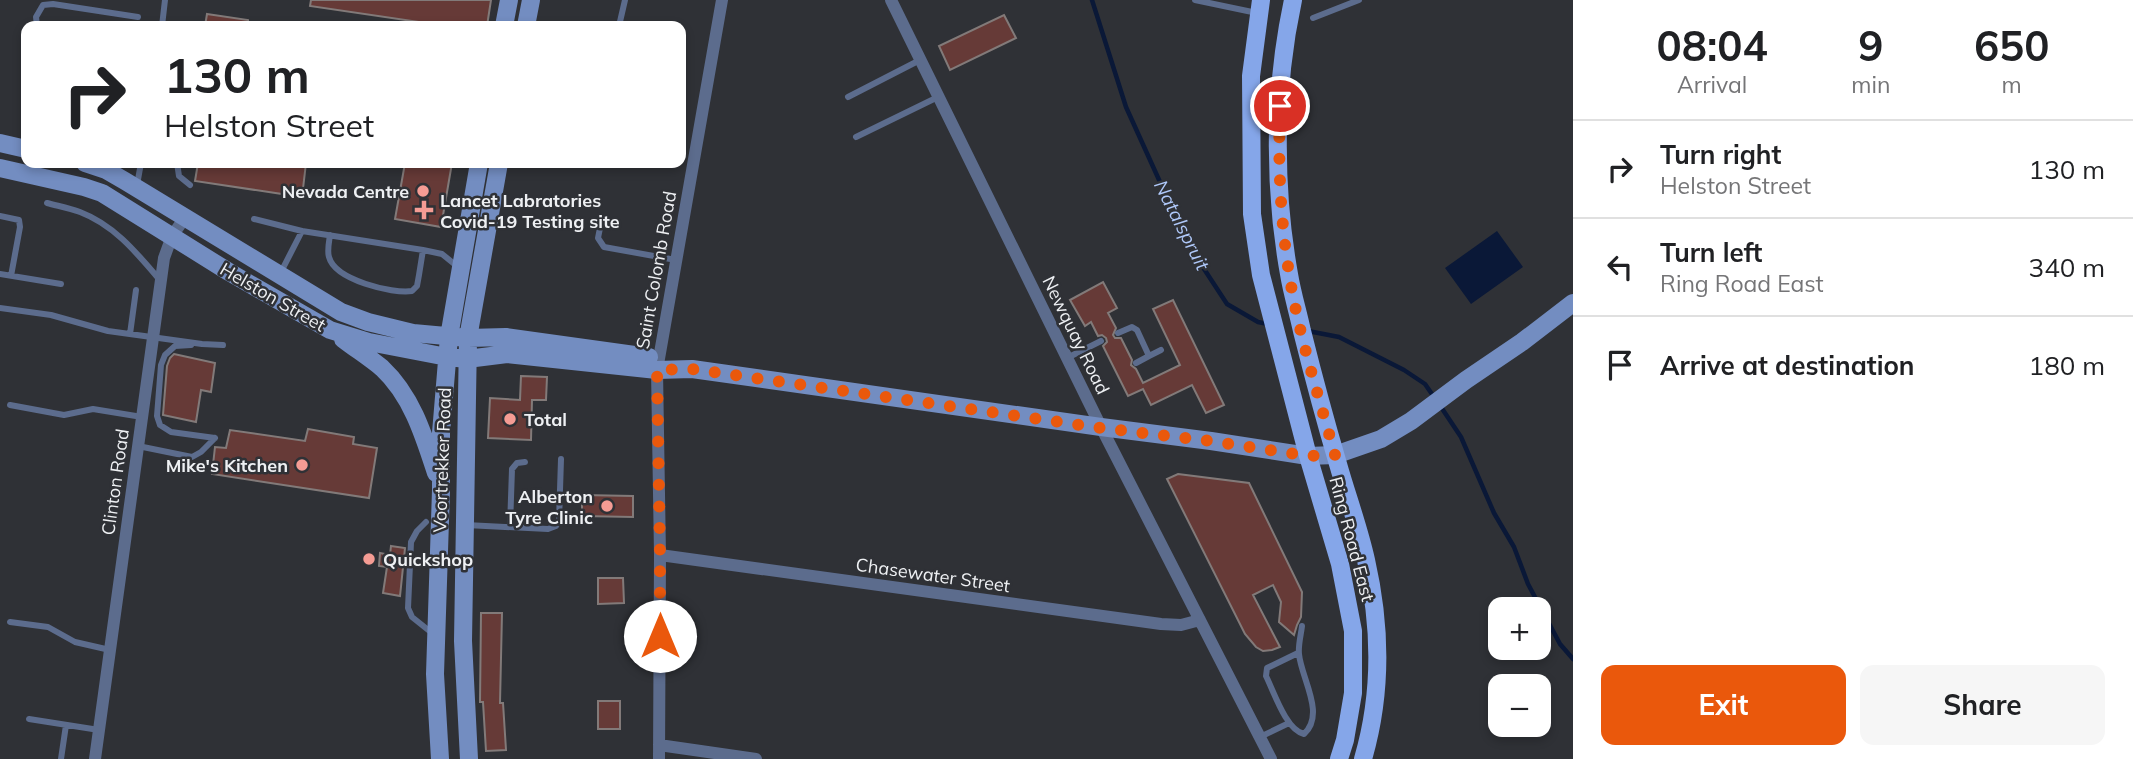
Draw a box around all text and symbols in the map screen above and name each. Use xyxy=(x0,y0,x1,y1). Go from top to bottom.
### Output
text: 08:04 xyxy=(1657,19,1768,72)
text: 9 xyxy=(1858,19,1883,72)
text: 650 xyxy=(1974,19,2049,72)
text: 130 m xyxy=(164,44,310,105)
icon: right xyxy=(49,49,140,140)
text: Arrival xyxy=(1677,70,1747,99)
text: min xyxy=(1851,70,1890,99)
text: m xyxy=(2002,70,2022,99)
pin xyxy=(1250,76,1310,136)
icon: arrive xyxy=(1261,87,1299,125)
text: Helston Street xyxy=(164,105,374,145)
text: Turn right xyxy=(1660,138,1781,171)
icon: right xyxy=(1601,150,1639,188)
text: 130 m xyxy=(2029,153,2105,186)
text: Helston Street xyxy=(1660,171,1811,200)
water label: Natalspruit xyxy=(1149,176,1216,275)
place label: Nevada Centre xyxy=(282,180,409,203)
marker: Nevada Centre xyxy=(415,183,431,199)
place label: Lancet Labratories Covid-19 Testing site xyxy=(440,189,620,233)
street label: Saint Colomb Road xyxy=(631,189,681,351)
marker: Lancet Labratories Covid-19 Testing site xyxy=(414,200,434,220)
text: Turn left xyxy=(1660,236,1762,269)
icon: left xyxy=(1601,248,1639,286)
text: 340 m xyxy=(2029,251,2105,284)
street label: Helston Street xyxy=(216,257,330,337)
text: Ring Road East xyxy=(1660,269,1824,298)
street label: Newquay Road xyxy=(1037,272,1115,398)
icon: arrive xyxy=(1601,346,1639,384)
text: Arrive at destination xyxy=(1660,349,1915,382)
text: 180 m xyxy=(2029,349,2105,382)
street label: Voortrekker Road xyxy=(428,387,456,533)
place label: Total xyxy=(524,408,567,431)
marker: Total xyxy=(502,411,518,427)
street label: Clinton Road xyxy=(96,427,134,537)
place label: Mike's Kitchen xyxy=(166,454,288,477)
marker: Mike's Kitchen xyxy=(294,457,310,473)
street label: Ring Road East xyxy=(1324,474,1380,604)
place label: Alberton Tyre Clinic xyxy=(505,485,593,529)
marker: Alberton Tyre Clinic xyxy=(599,498,615,514)
place label: Quickshop xyxy=(383,548,473,571)
marker: Quickshop xyxy=(361,551,377,567)
street label: Chasewater Street xyxy=(854,553,1012,597)
map controls xyxy=(1488,597,1551,737)
button: + xyxy=(1488,597,1551,660)
position arrow xyxy=(623,599,697,673)
button: Exit xyxy=(1601,665,1846,745)
button: Share xyxy=(1860,665,2105,745)
button: − xyxy=(1488,674,1551,737)

